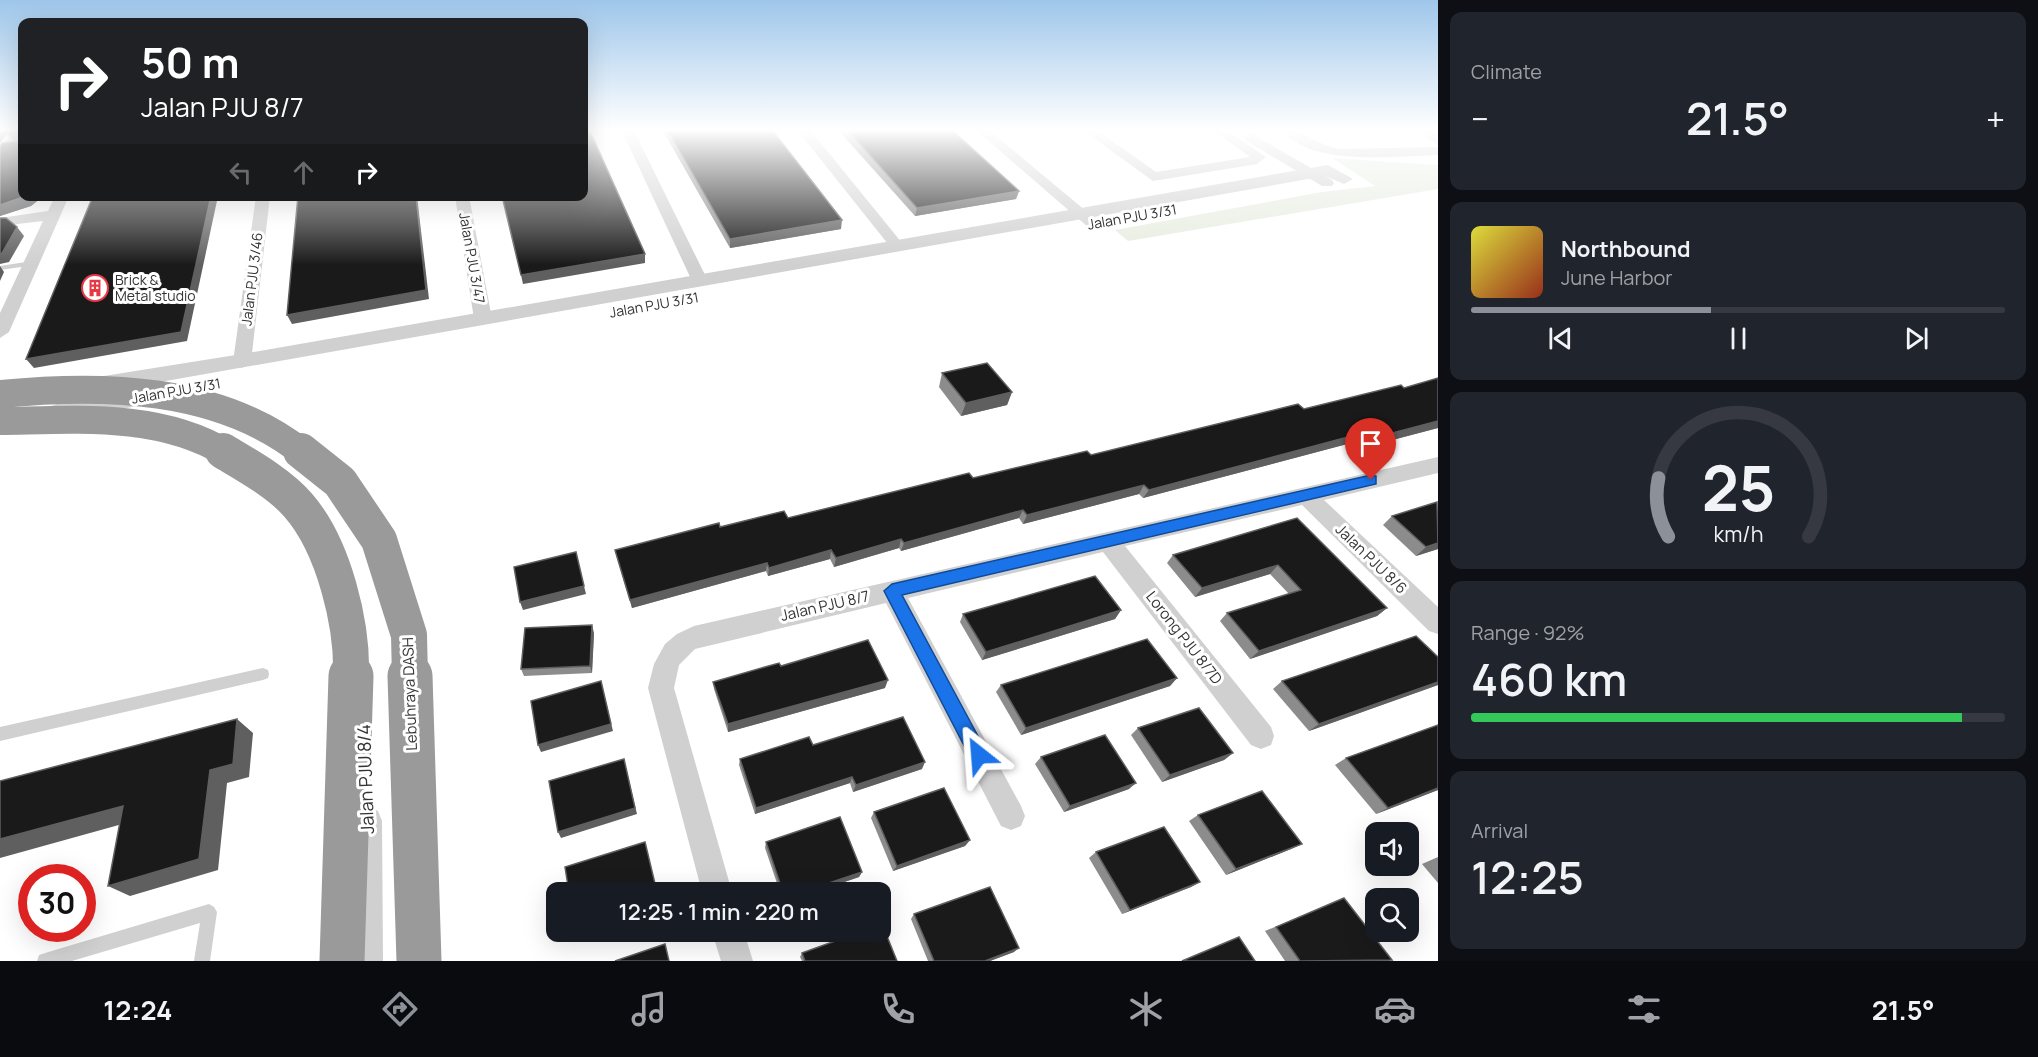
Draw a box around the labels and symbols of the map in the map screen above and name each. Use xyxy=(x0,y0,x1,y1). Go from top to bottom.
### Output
street label: Jalan PJU 3/31 xyxy=(1086,199,1178,234)
street label: Jalan PJU 3/47 xyxy=(455,211,490,305)
street label: Jalan PJU 3/46 xyxy=(236,231,267,327)
place label: Brick & Metal studio xyxy=(115,270,196,305)
building icon: Brick & Metal studio xyxy=(80,273,110,303)
street label: Jalan PJU 3/31 xyxy=(608,287,700,322)
street label: Jalan PJU 3/31 xyxy=(130,373,222,408)
pin xyxy=(1345,418,1396,480)
street label: Jalan PJU 8/6 xyxy=(1331,519,1412,598)
street label: Jalan PJU 8/7 xyxy=(778,585,871,626)
street label: Lorong PJU 8/7D xyxy=(1141,587,1227,689)
street label: Lebuhraya DASH xyxy=(397,637,422,751)
position arrow xyxy=(947,723,1011,787)
street label: Jalan PJU 8/4 xyxy=(351,724,379,834)
speed limit sign: 30 xyxy=(18,864,96,942)

